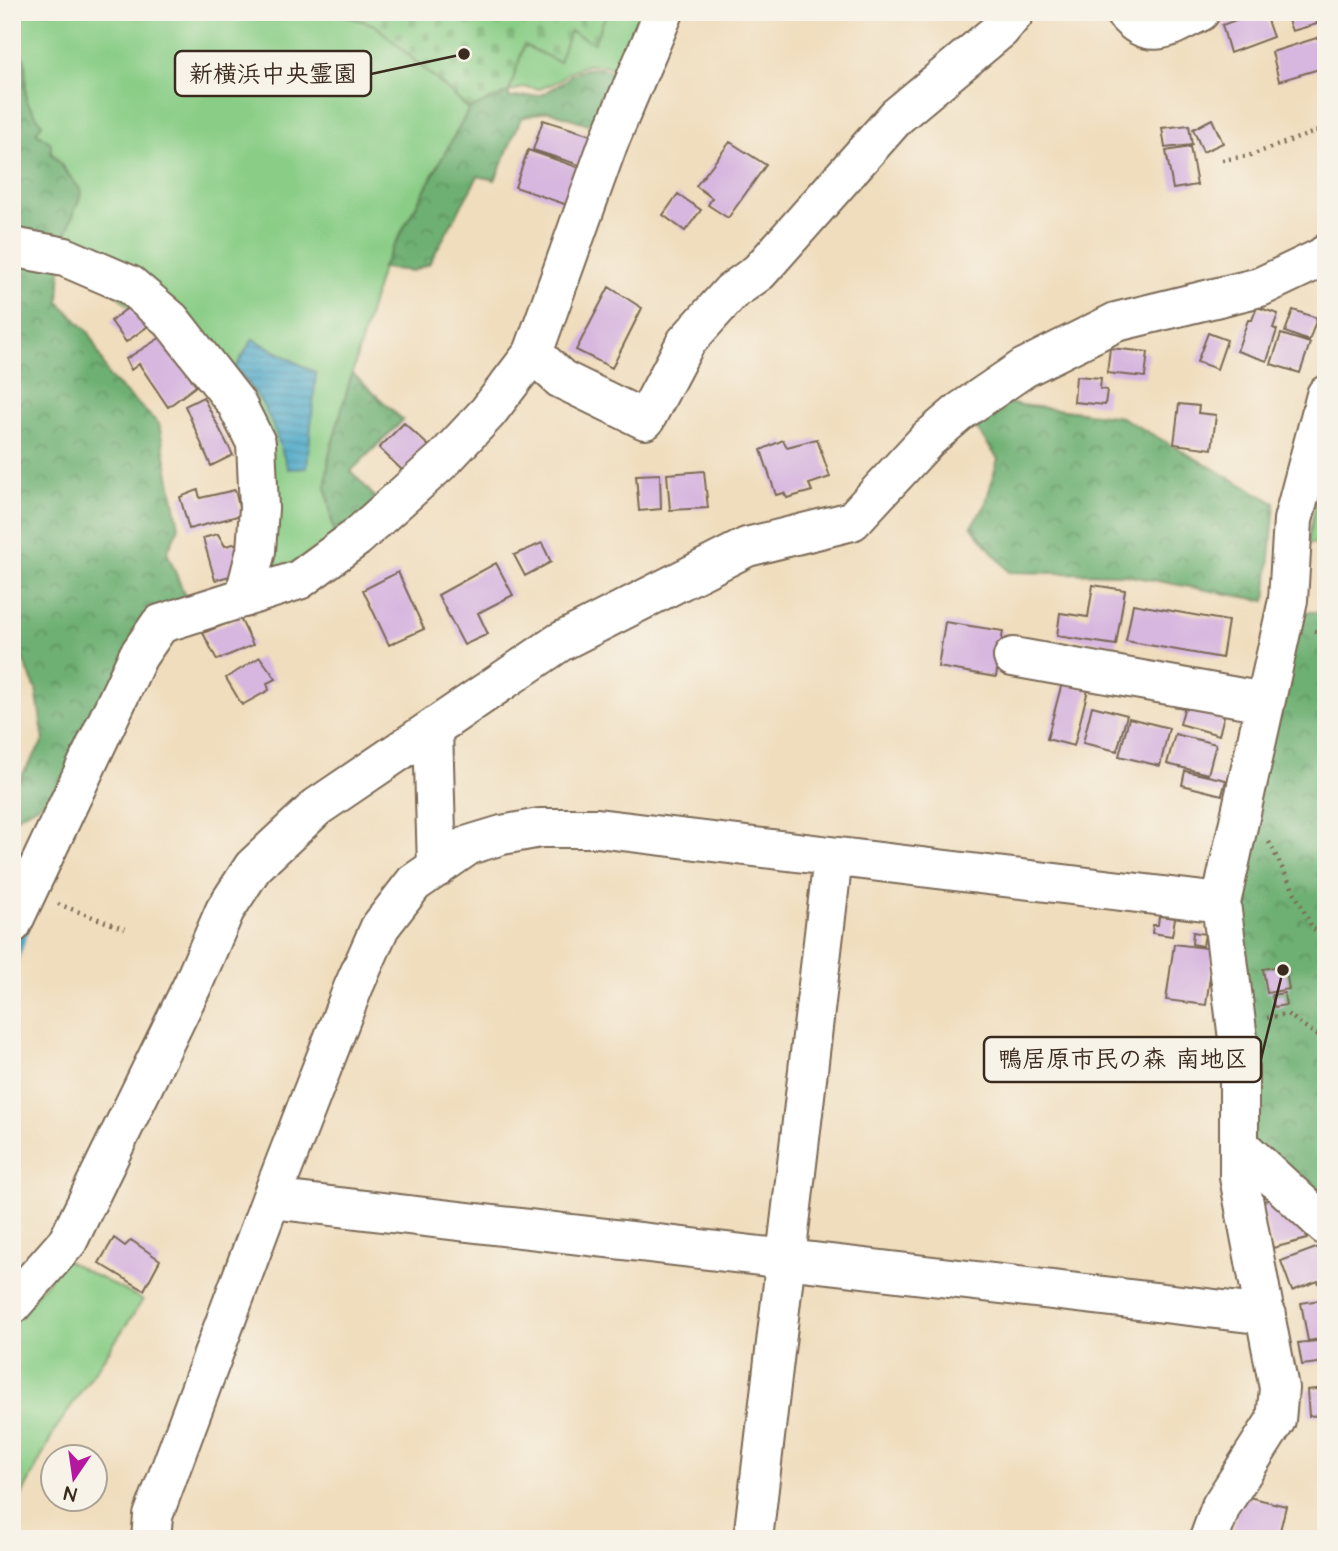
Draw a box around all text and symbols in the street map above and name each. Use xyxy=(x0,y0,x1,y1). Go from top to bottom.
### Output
callout: 新横浜中央霊園 xyxy=(175,51,371,96)
text: 新横浜中央霊園 xyxy=(189,58,357,92)
callout: 鴨居原市民の森 南地区 xyxy=(984,1037,1261,1082)
text: 鴨居原市民の森 南地区 xyxy=(998,1043,1248,1077)
north arrow xyxy=(38,1442,108,1512)
text: N xyxy=(62,1479,79,1508)

